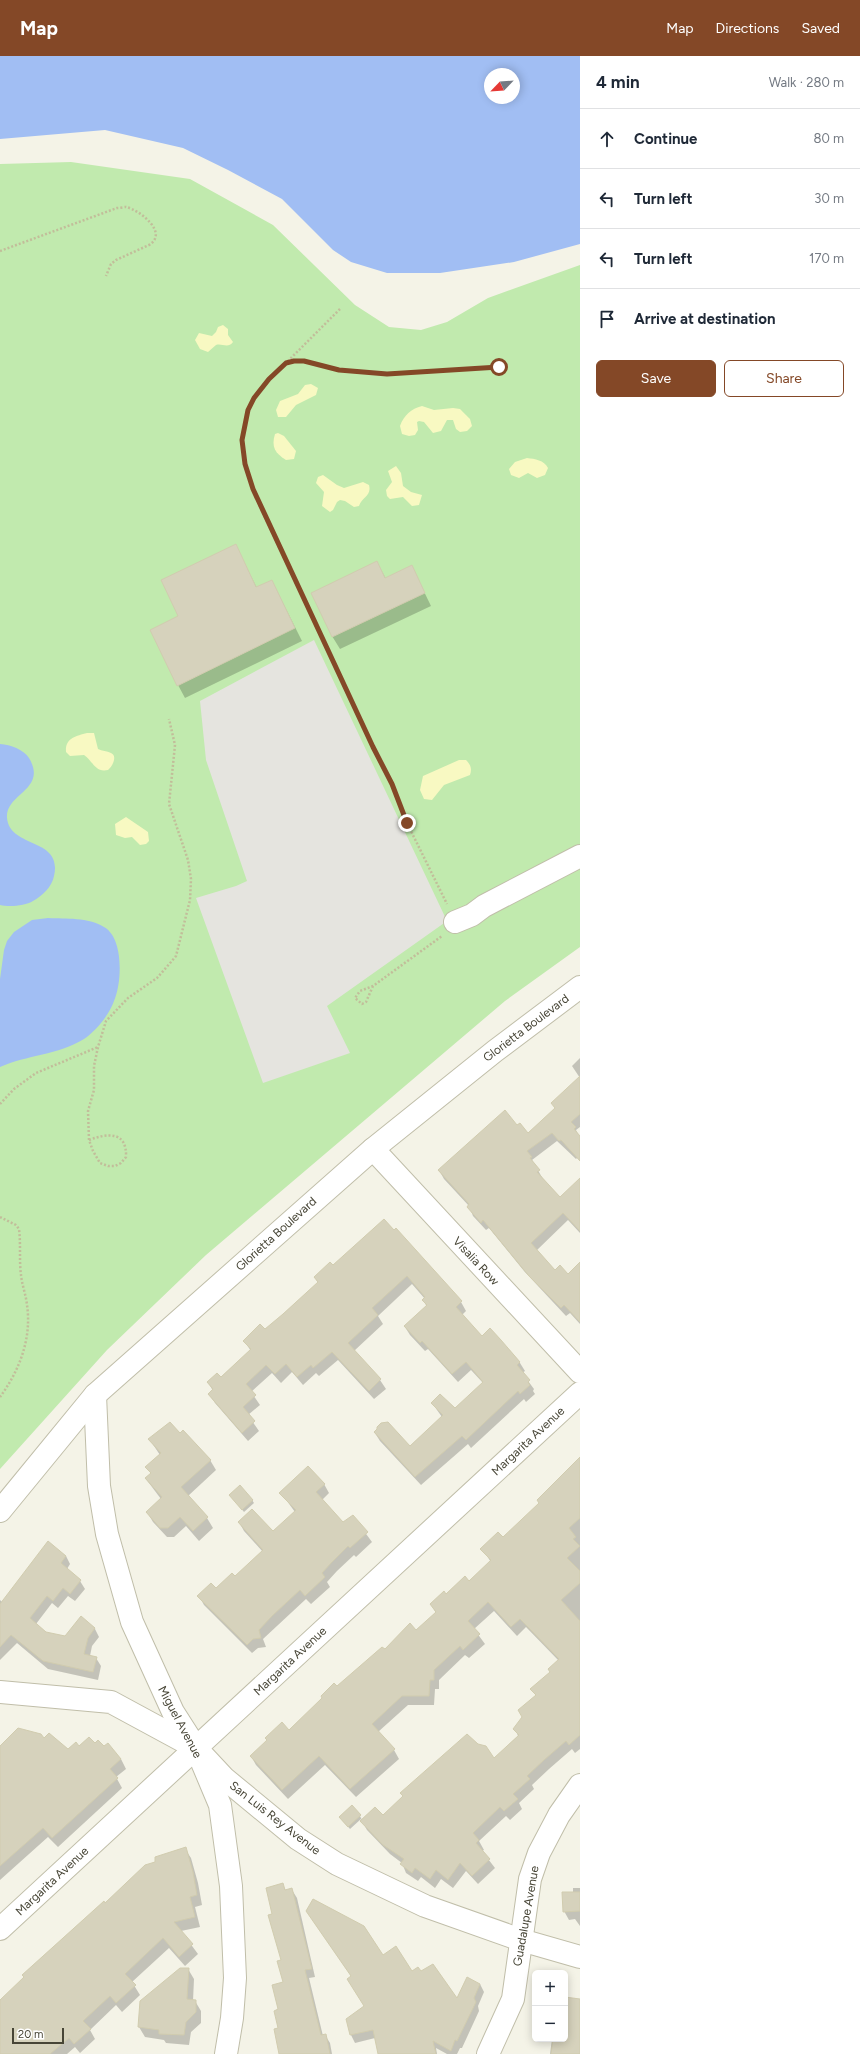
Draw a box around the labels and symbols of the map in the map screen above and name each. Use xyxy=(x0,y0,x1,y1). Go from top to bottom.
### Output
north arrow xyxy=(484,68,520,104)
route start xyxy=(490,358,508,376)
route end xyxy=(398,814,416,832)
street label: Glorietta Boulevard xyxy=(480,991,572,1065)
street label: Glorietta Boulevard xyxy=(233,1194,319,1274)
street label: Visalia Row xyxy=(450,1234,502,1289)
street label: Margarita Avenue xyxy=(489,1403,568,1478)
street label: Margarita Avenue xyxy=(251,1623,330,1698)
street label: Miguel Avenue xyxy=(155,1684,205,1761)
street label: San Luis Rey Avenue xyxy=(227,1778,323,1858)
street label: Margarita Avenue xyxy=(13,1843,92,1918)
street label: Guadalupe Avenue xyxy=(510,1864,542,1967)
scale bar xyxy=(12,2026,64,2045)

